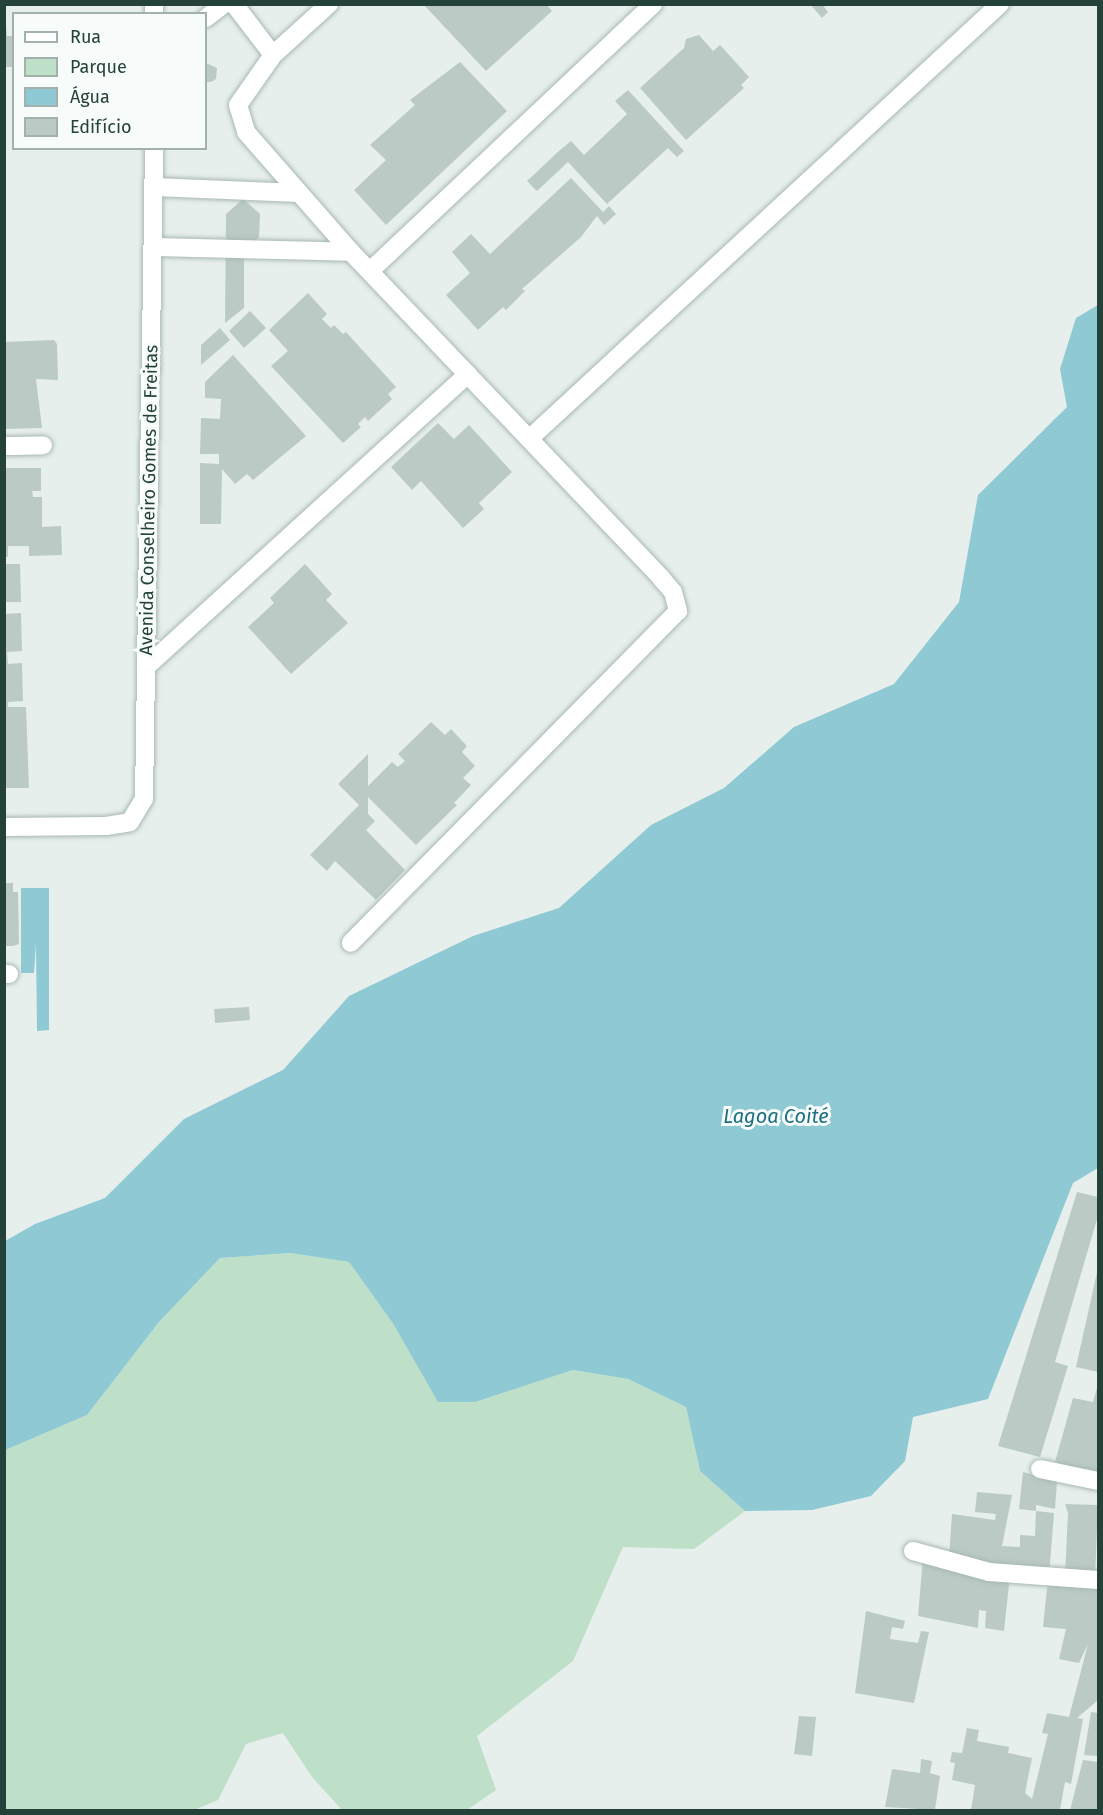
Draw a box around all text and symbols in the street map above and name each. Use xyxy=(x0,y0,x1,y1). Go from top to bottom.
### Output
legend xyxy=(12,12,207,150)
text: Rua xyxy=(70,26,101,48)
text: Parque xyxy=(70,56,127,78)
text: Água xyxy=(70,86,110,108)
text: Edifício xyxy=(70,116,132,138)
street label: Avenida Conselheiro Gomes de Freitas xyxy=(135,344,163,656)
water label: Lagoa Coité xyxy=(723,1104,829,1128)

